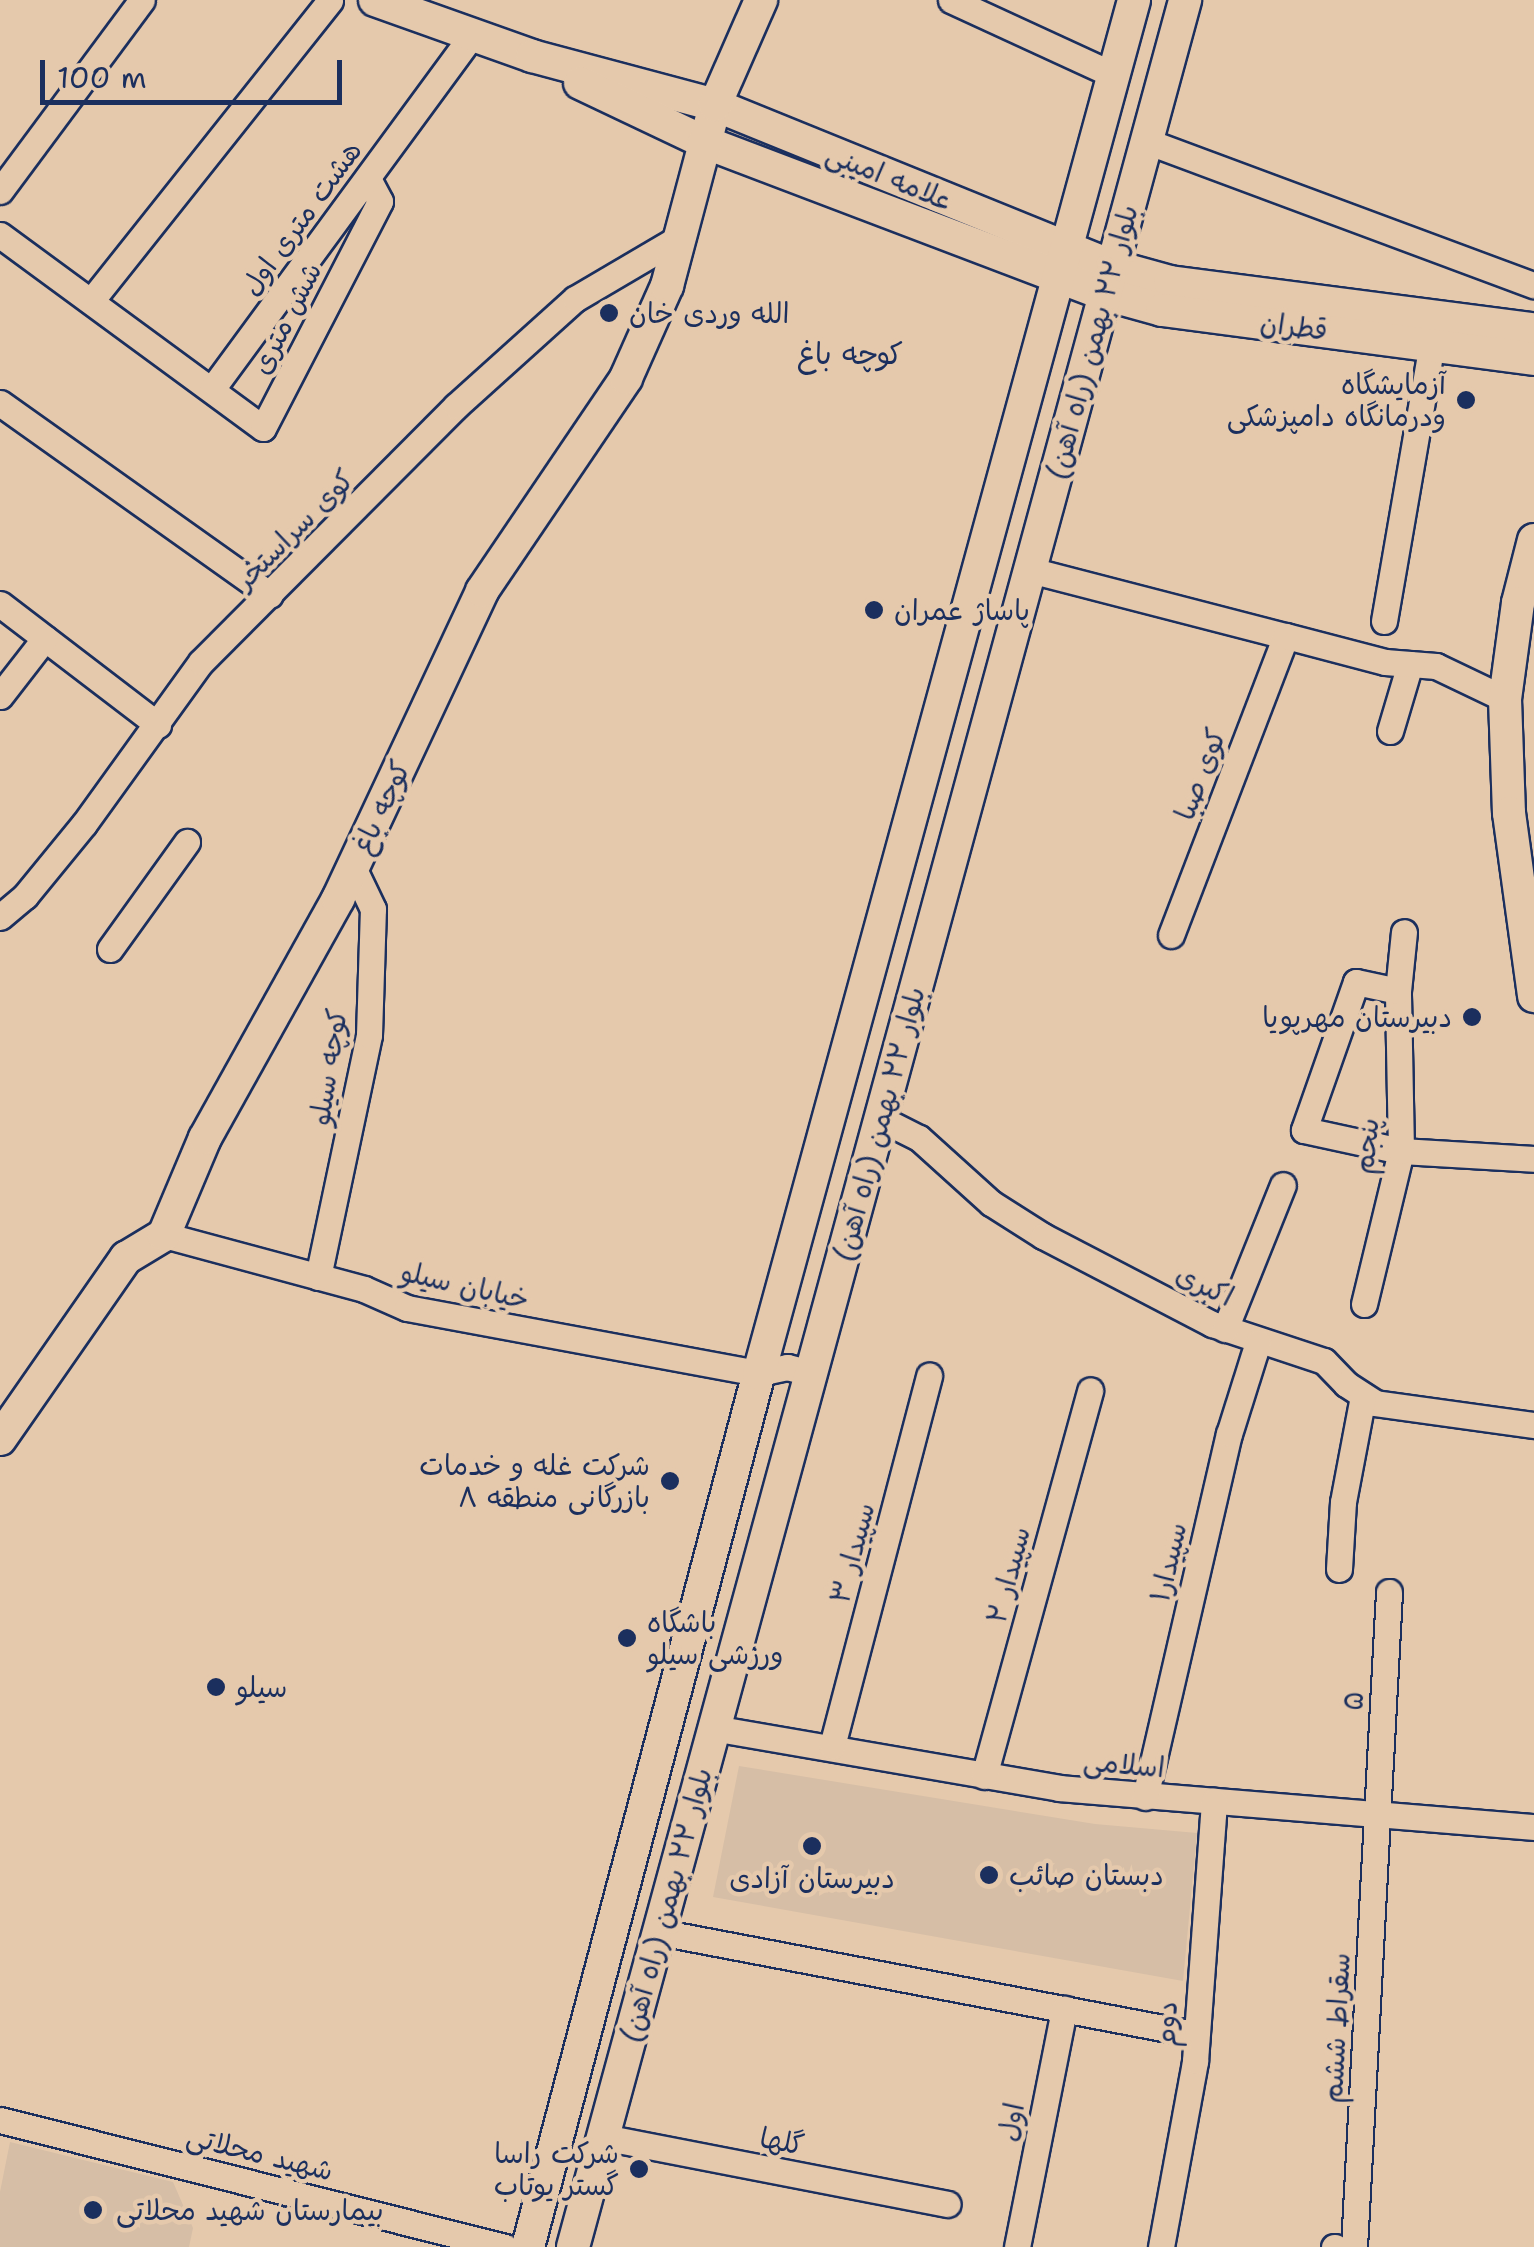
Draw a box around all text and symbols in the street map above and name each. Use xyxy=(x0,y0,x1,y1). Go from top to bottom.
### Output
scale bar xyxy=(45,40,348,102)
text: 100 m xyxy=(57,57,147,98)
street label: هشت متری اول xyxy=(234,134,368,302)
street label: علامه امینی xyxy=(821,136,959,218)
street label: بلوار ۲۲ بهمن (راه آهن) xyxy=(1039,201,1145,483)
street label: شش متری xyxy=(244,256,328,380)
place label: الله وردی خان xyxy=(629,296,789,330)
marker: الله وردی خان xyxy=(598,302,620,324)
street label: قطران xyxy=(1258,305,1330,347)
district label: کوچه باغ xyxy=(797,336,903,372)
place label: آزمایشگاه ودرمانگاه دامپزشکی xyxy=(1227,367,1446,433)
marker: آزمایشگاه ودرمانگاه دامپزشکی xyxy=(1455,389,1477,411)
street label: کوی سراستخر xyxy=(227,462,361,596)
place label: پاساژ عمران xyxy=(894,593,1030,627)
marker: پاساژ عمران xyxy=(863,599,885,621)
street label: کوی صبا xyxy=(1167,723,1233,825)
street label: کوچه باغ xyxy=(345,755,417,859)
street label: بلوار ۲۲ بهمن (راه آهن) xyxy=(826,983,932,1265)
place label: دبیرستان مهرپویا xyxy=(1262,1000,1452,1034)
street label: کوچه سیلو xyxy=(302,1006,354,1128)
marker: دبیرستان مهرپویا xyxy=(1461,1006,1483,1028)
street label: پنجم xyxy=(1346,1116,1386,1176)
street label: خیابان سیلو xyxy=(398,1254,532,1316)
street label: اکبری xyxy=(1171,1257,1239,1313)
place label: شرکت غله و خدمات بازرگانی منطقه ۸ xyxy=(419,1448,650,1514)
marker: شرکت غله و خدمات بازرگانی منطقه ۸ xyxy=(659,1470,681,1492)
street label: سپیدار ۳ xyxy=(822,1499,882,1607)
street label: سپیدار۱ xyxy=(1143,1519,1193,1605)
street label: سپیدار ۲ xyxy=(979,1523,1037,1627)
place label: باشگاه ورزشی سیلو xyxy=(647,1605,783,1671)
marker: باشگاه ورزشی سیلو xyxy=(616,1627,638,1649)
place label: سیلو xyxy=(236,1670,288,1704)
marker: سیلو xyxy=(205,1676,227,1698)
street label: ۵ xyxy=(1336,1690,1370,1712)
street label: اسلامی xyxy=(1082,1744,1166,1784)
street label: بلوار ۲۲ بهمن (راه آهن) xyxy=(613,1764,719,2046)
marker: دبیرستان آزادی xyxy=(801,1835,823,1857)
place label: دبستان صائب xyxy=(1009,1858,1164,1892)
place label: دبیرستان آزادی xyxy=(729,1861,895,1895)
marker: دبستان صائب xyxy=(978,1864,1000,1886)
street label: سقراط ششم xyxy=(1315,1952,1357,2104)
street label: دوم xyxy=(1148,2000,1184,2048)
street label: اول xyxy=(991,2100,1031,2144)
street label: شهید محلاتی xyxy=(183,2119,337,2187)
street label: گلها xyxy=(757,2120,807,2162)
place label: شرکت راسا گستر یوتاب xyxy=(494,2136,619,2202)
marker: شرکت راسا گستر یوتاب xyxy=(628,2158,650,2180)
place label: بیمارستان شهید محلاتی xyxy=(116,2193,384,2227)
marker: بیمارستان شهید محلاتی xyxy=(80,2197,106,2223)

